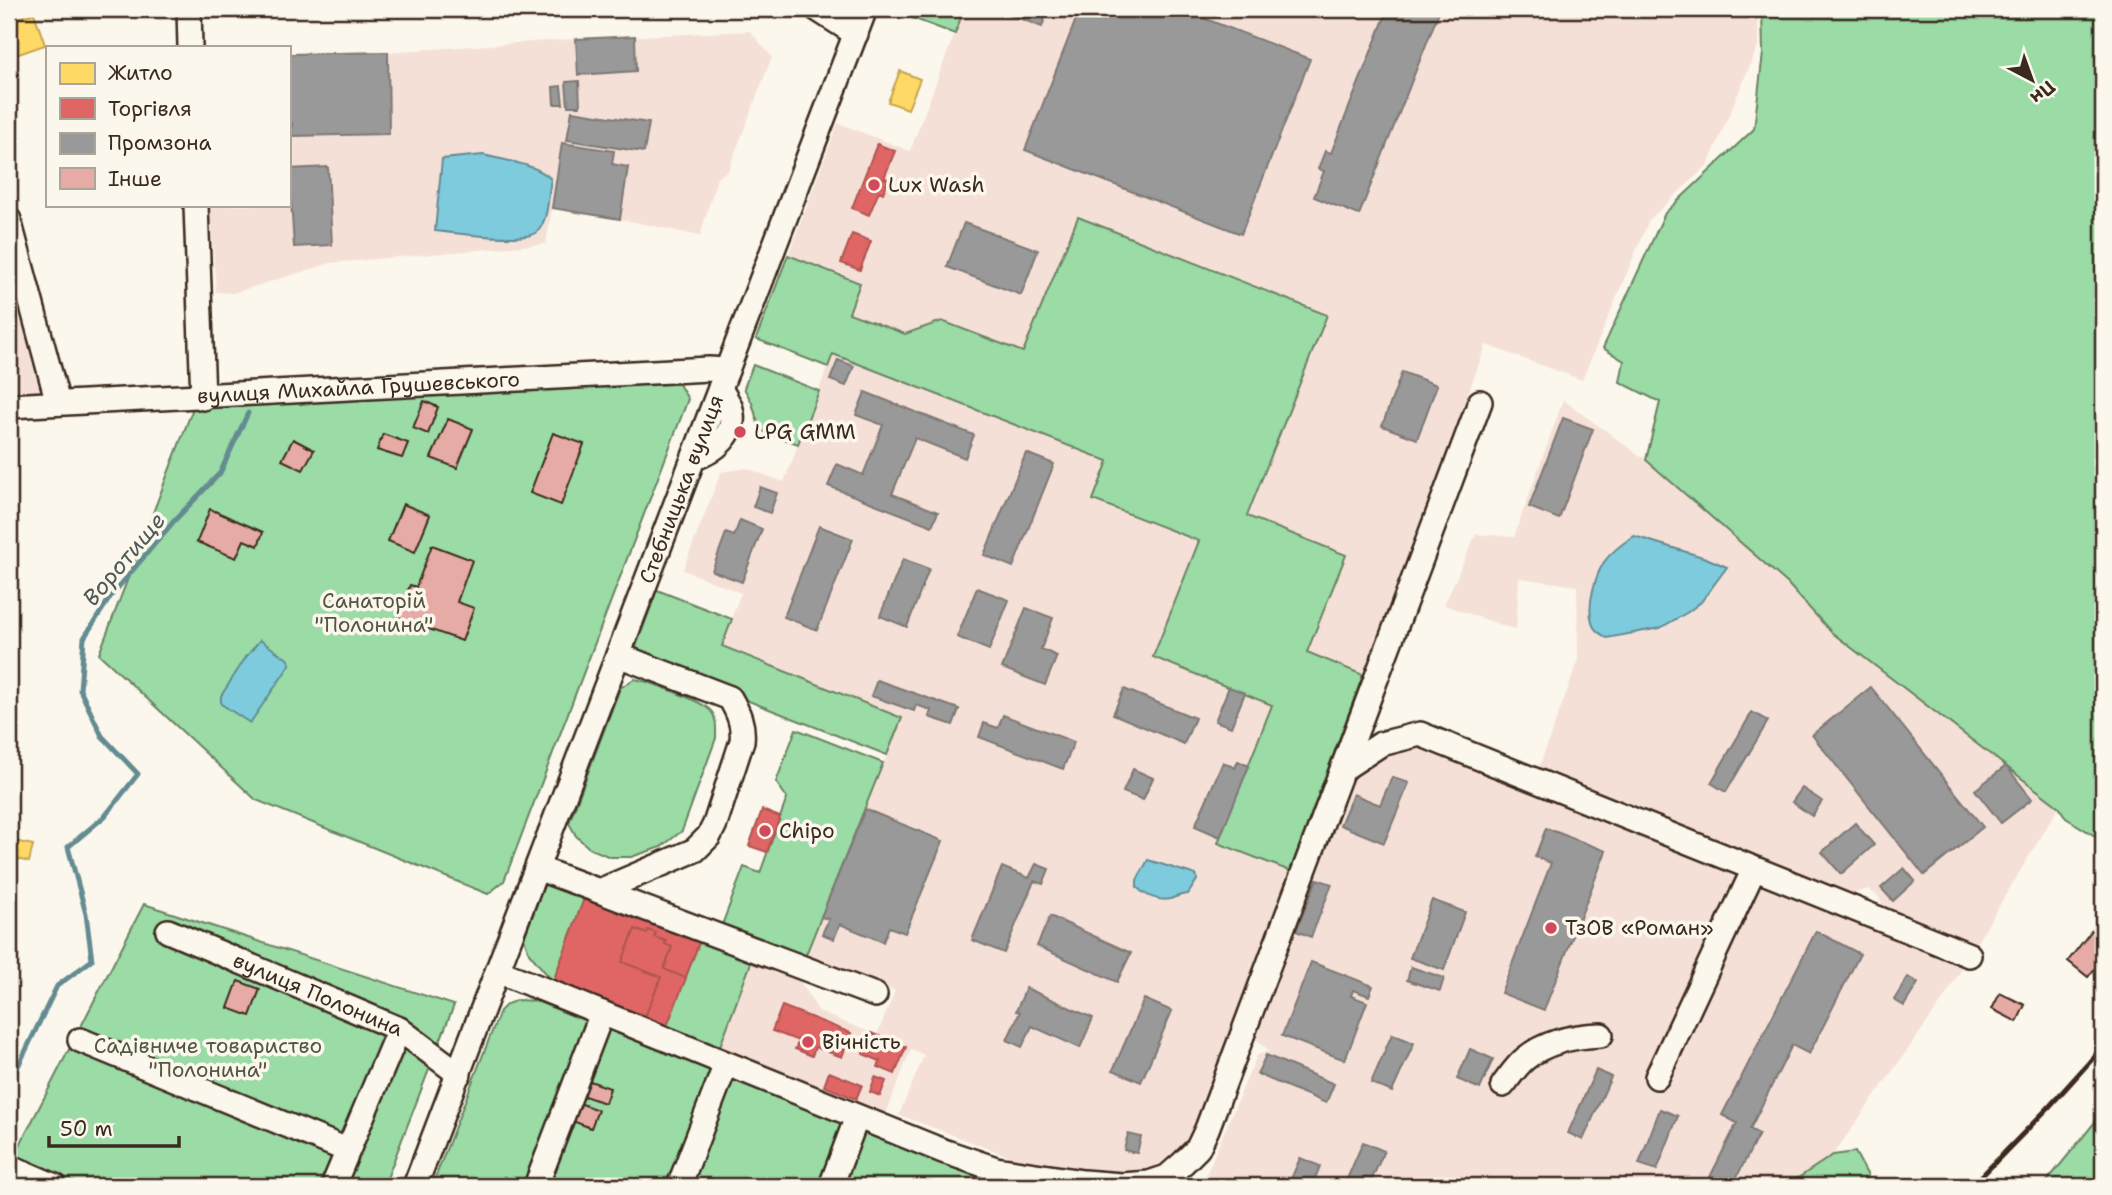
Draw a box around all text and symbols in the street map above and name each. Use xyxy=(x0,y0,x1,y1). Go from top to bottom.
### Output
legend xyxy=(46,46,290,206)
north arrow xyxy=(1996,46,2066,116)
text: Житло xyxy=(108,59,173,87)
text: Пн xyxy=(2025,75,2061,110)
text: Торгівля xyxy=(108,95,192,123)
text: Промзона xyxy=(108,129,211,157)
text: Інше xyxy=(108,165,162,193)
place label: Lux Wash xyxy=(888,171,985,199)
marker: Lux Wash xyxy=(866,177,882,193)
street label: вулиця Михайла Грушевського xyxy=(196,365,521,410)
street label: Стебницька вулиця xyxy=(633,391,730,588)
place label: LPG GMM xyxy=(754,418,856,446)
marker: LPG GMM xyxy=(732,424,748,440)
water label: Воротище xyxy=(76,506,172,612)
park label: Санаторій "Полонина" xyxy=(315,587,433,639)
place label: Chipo xyxy=(779,817,835,845)
marker: Chipo xyxy=(757,823,773,839)
place label: ТзОВ «Роман» xyxy=(1565,914,1713,942)
marker: ТзОВ «Роман» xyxy=(1543,920,1559,936)
street label: вулиця Полонина xyxy=(229,946,407,1043)
place label: Вічність xyxy=(822,1028,901,1056)
park label: Садівниче товариство "Полонина" xyxy=(94,1032,322,1084)
marker: Вічність xyxy=(800,1034,816,1050)
scale bar xyxy=(49,1104,178,1148)
text: 50 m xyxy=(60,1115,113,1143)

